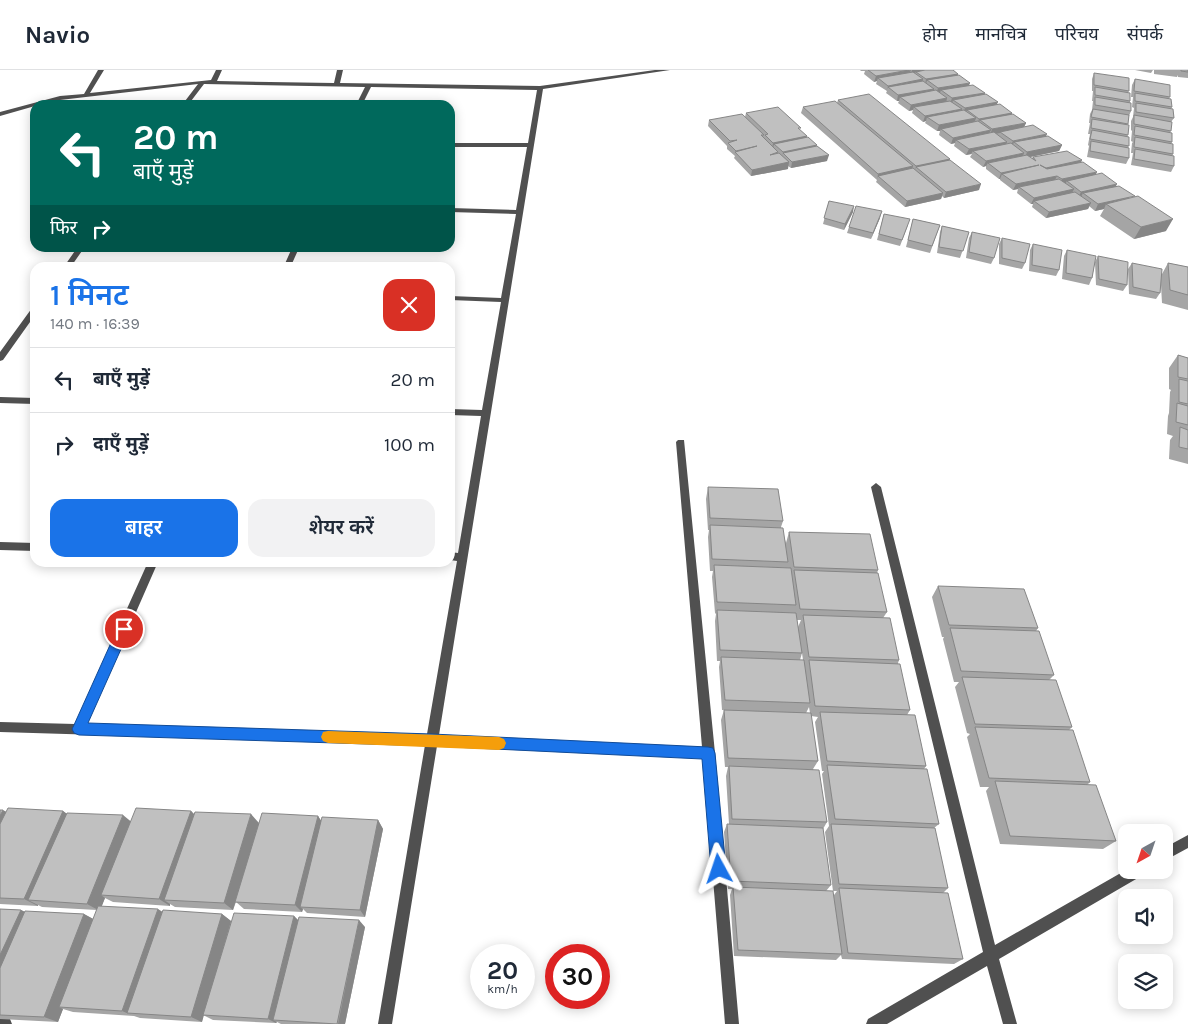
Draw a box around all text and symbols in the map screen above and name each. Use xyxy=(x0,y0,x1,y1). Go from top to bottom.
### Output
text: Navio xyxy=(25,21,90,49)
text: होम xyxy=(922,23,947,45)
text: मानचित्र xyxy=(975,23,1027,45)
text: परिचय xyxy=(1055,23,1099,45)
text: संपर्क xyxy=(1127,23,1163,45)
text: 20 m xyxy=(133,117,218,158)
icon: left xyxy=(50,120,115,185)
text: बाएँ मुड़ें xyxy=(133,159,194,185)
icon: right xyxy=(87,215,115,243)
text: फिर xyxy=(50,217,77,239)
text: 1 मिनट xyxy=(50,277,129,313)
button: close xyxy=(383,279,435,331)
text: 140 m · 16:39 xyxy=(50,314,140,333)
icon: left xyxy=(50,366,78,394)
text: बाएँ मुड़ें xyxy=(93,368,150,390)
text: 20 m xyxy=(390,369,435,391)
icon: right xyxy=(50,431,78,459)
text: दाएँ मुड़ें xyxy=(93,433,149,455)
text: 100 m xyxy=(384,434,435,456)
button: बाहर xyxy=(50,499,238,557)
button: शेयर करें xyxy=(248,499,435,557)
pin xyxy=(103,608,145,650)
icon: arrive xyxy=(110,615,138,643)
north arrow xyxy=(1118,824,1172,879)
map controls xyxy=(1118,824,1173,1009)
position arrow xyxy=(692,842,744,894)
button: sound xyxy=(1118,889,1173,944)
speed limit sign: 30 xyxy=(545,944,610,1009)
button: layers xyxy=(1118,954,1173,1009)
text: 20 xyxy=(487,956,518,985)
text: km/h xyxy=(487,982,518,996)

